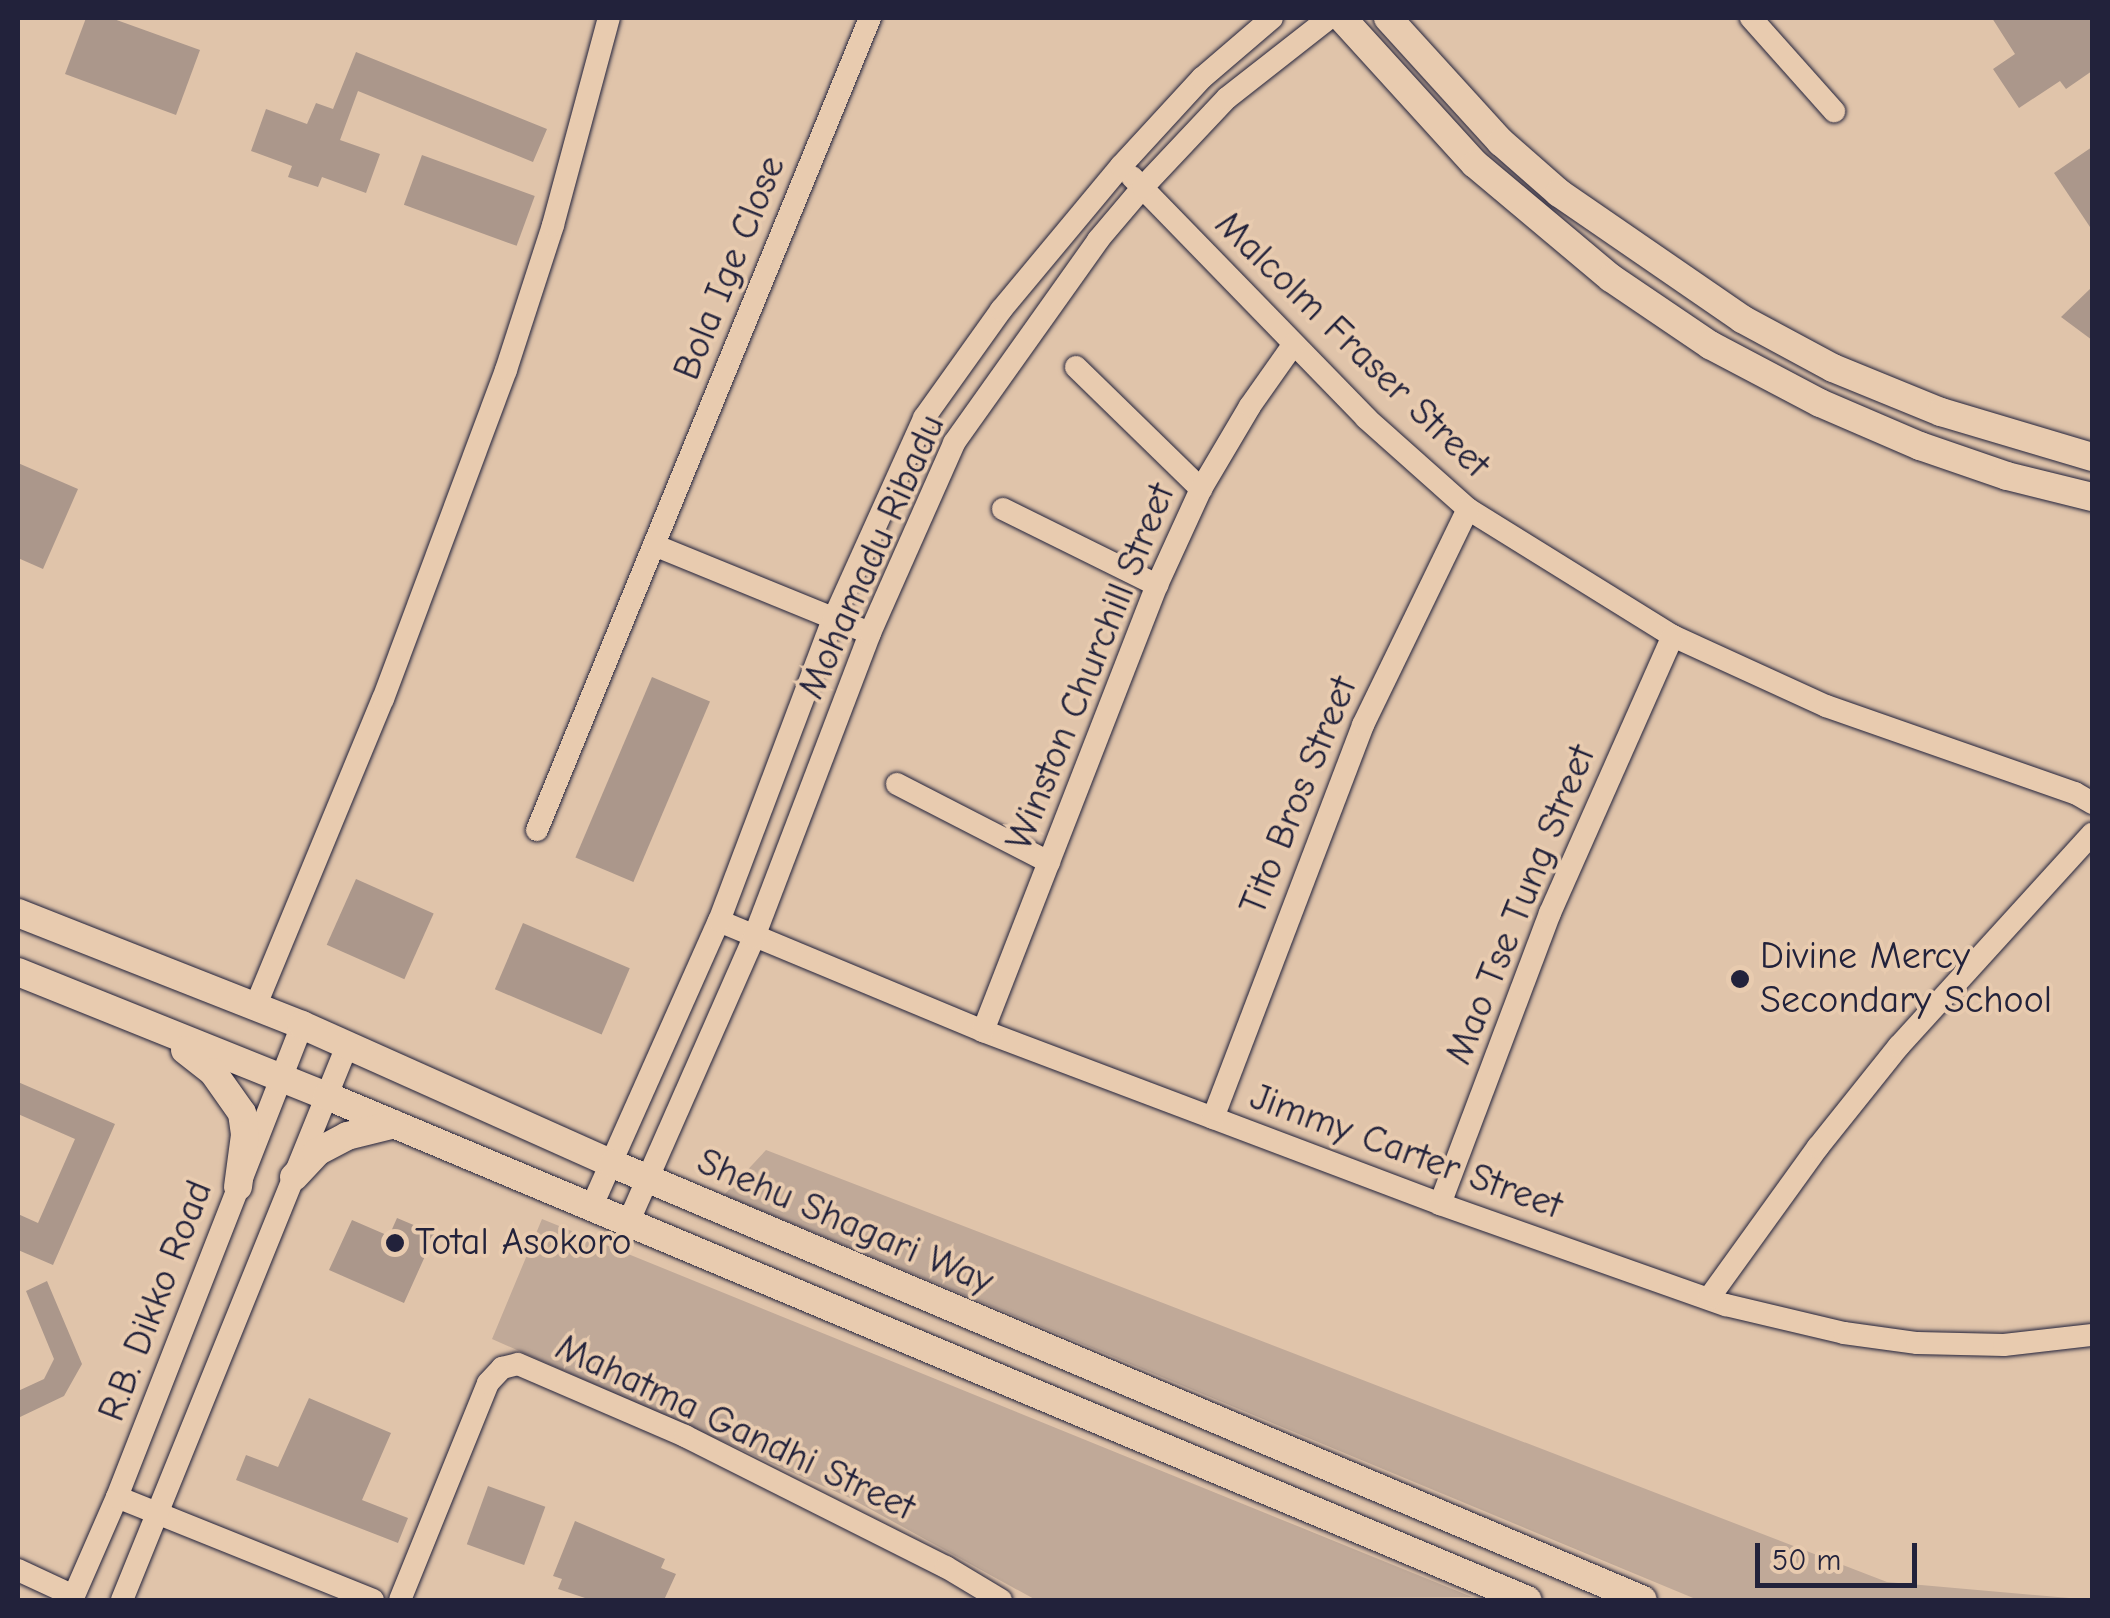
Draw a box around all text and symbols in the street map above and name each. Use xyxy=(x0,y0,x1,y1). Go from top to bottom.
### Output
street label: Bola Ige Close xyxy=(664,149,796,387)
street label: Malcolm Fraser Street xyxy=(1205,202,1499,488)
street label: Mohamadu Ribadu xyxy=(789,408,955,706)
street label: Winston Churchill Street xyxy=(997,477,1185,857)
street label: Tito Bros Street xyxy=(1231,670,1367,922)
street label: Mao Tse Tung Street xyxy=(1436,739,1606,1071)
place label: Divine Mercy Secondary School xyxy=(1760,934,2052,1024)
marker: Divine Mercy Secondary School xyxy=(1729,968,1751,990)
street label: Jimmy Carter Street xyxy=(1244,1074,1568,1230)
street label: Shehu Shagari Way xyxy=(690,1139,1000,1305)
street label: R.B. Dikko Road xyxy=(89,1174,223,1428)
place label: Total Asokoro xyxy=(415,1220,632,1266)
marker: Total Asokoro xyxy=(384,1232,406,1254)
street label: Mahatma Gandhi Street xyxy=(548,1325,922,1531)
scale bar xyxy=(1760,1523,1922,1585)
text: 50 m xyxy=(1772,1543,1841,1578)

